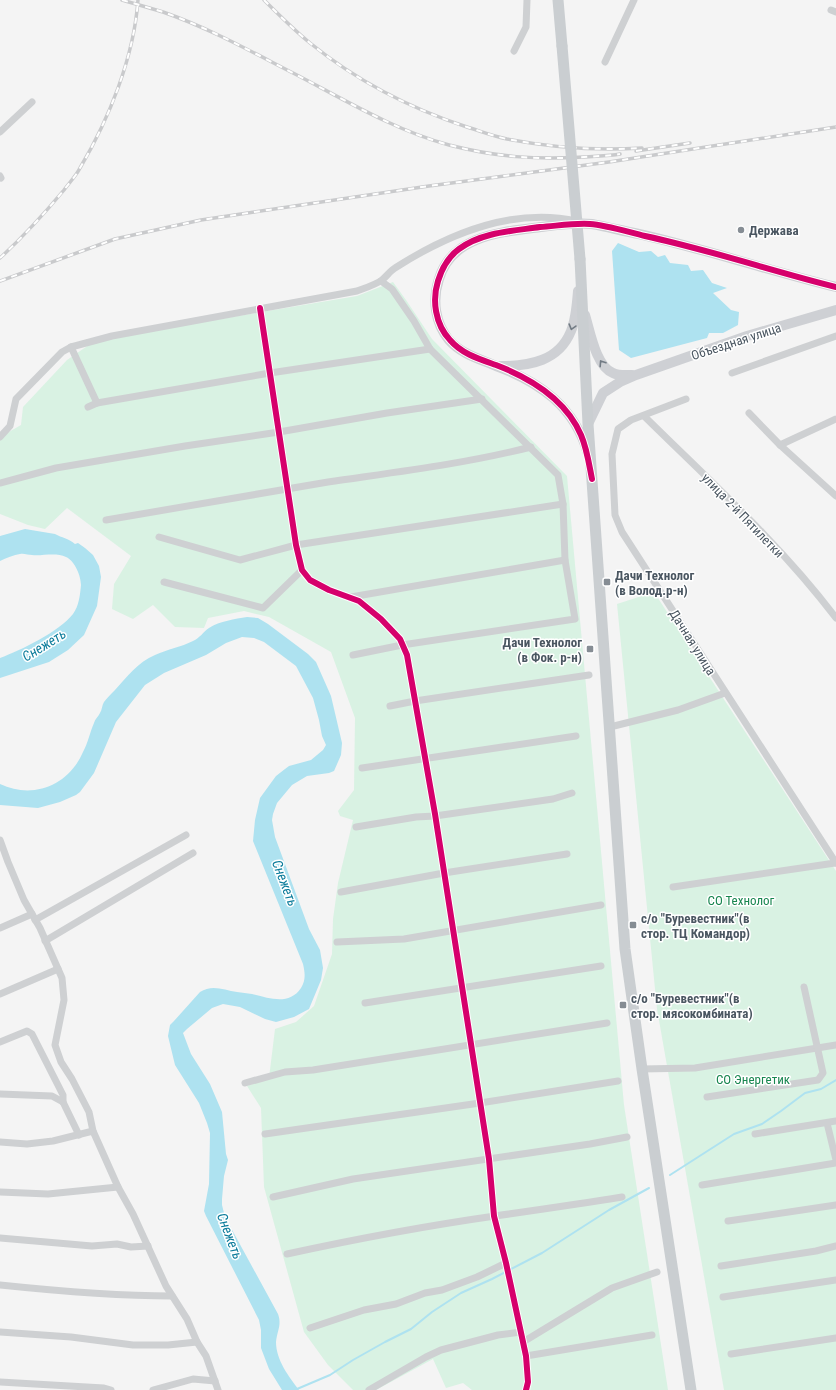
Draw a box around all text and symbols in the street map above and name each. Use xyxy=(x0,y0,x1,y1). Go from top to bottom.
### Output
place label: Держава xyxy=(749,223,799,238)
marker: Держава xyxy=(736,225,746,235)
street label: Объездная улица xyxy=(689,320,783,363)
one-way arrow xyxy=(568,323,577,330)
one-way arrow xyxy=(599,360,607,367)
street label: улица 2-й Пятилетки xyxy=(699,470,787,561)
place label: Дачи Технолог (в Волод.р-н) xyxy=(615,568,695,598)
marker: Дачи Технолог (в Волод.р-н) xyxy=(602,577,612,587)
street label: Дачная улица xyxy=(666,607,719,678)
water label: Снежеть xyxy=(19,625,69,665)
place label: Дачи Технолог (в Фок. р-н) xyxy=(503,635,582,665)
marker: Дачи Технолог (в Фок. р-н) xyxy=(585,644,595,654)
water label: Снежеть xyxy=(269,858,301,908)
park label: СО Технолог xyxy=(708,893,775,908)
place label: с/о "Буревестник"(в стор. ТЦ Командор) xyxy=(641,911,750,941)
marker: с/о "Буревестник"(в стор. ТЦ Командор) xyxy=(628,920,638,930)
place label: с/о "Буревестник"(в стор. мясокомбината) xyxy=(631,991,753,1021)
marker: с/о "Буревестник"(в стор. мясокомбината) xyxy=(618,1000,628,1010)
park label: СО Энергетик xyxy=(716,1072,791,1087)
water label: Снежеть xyxy=(214,1211,246,1261)

